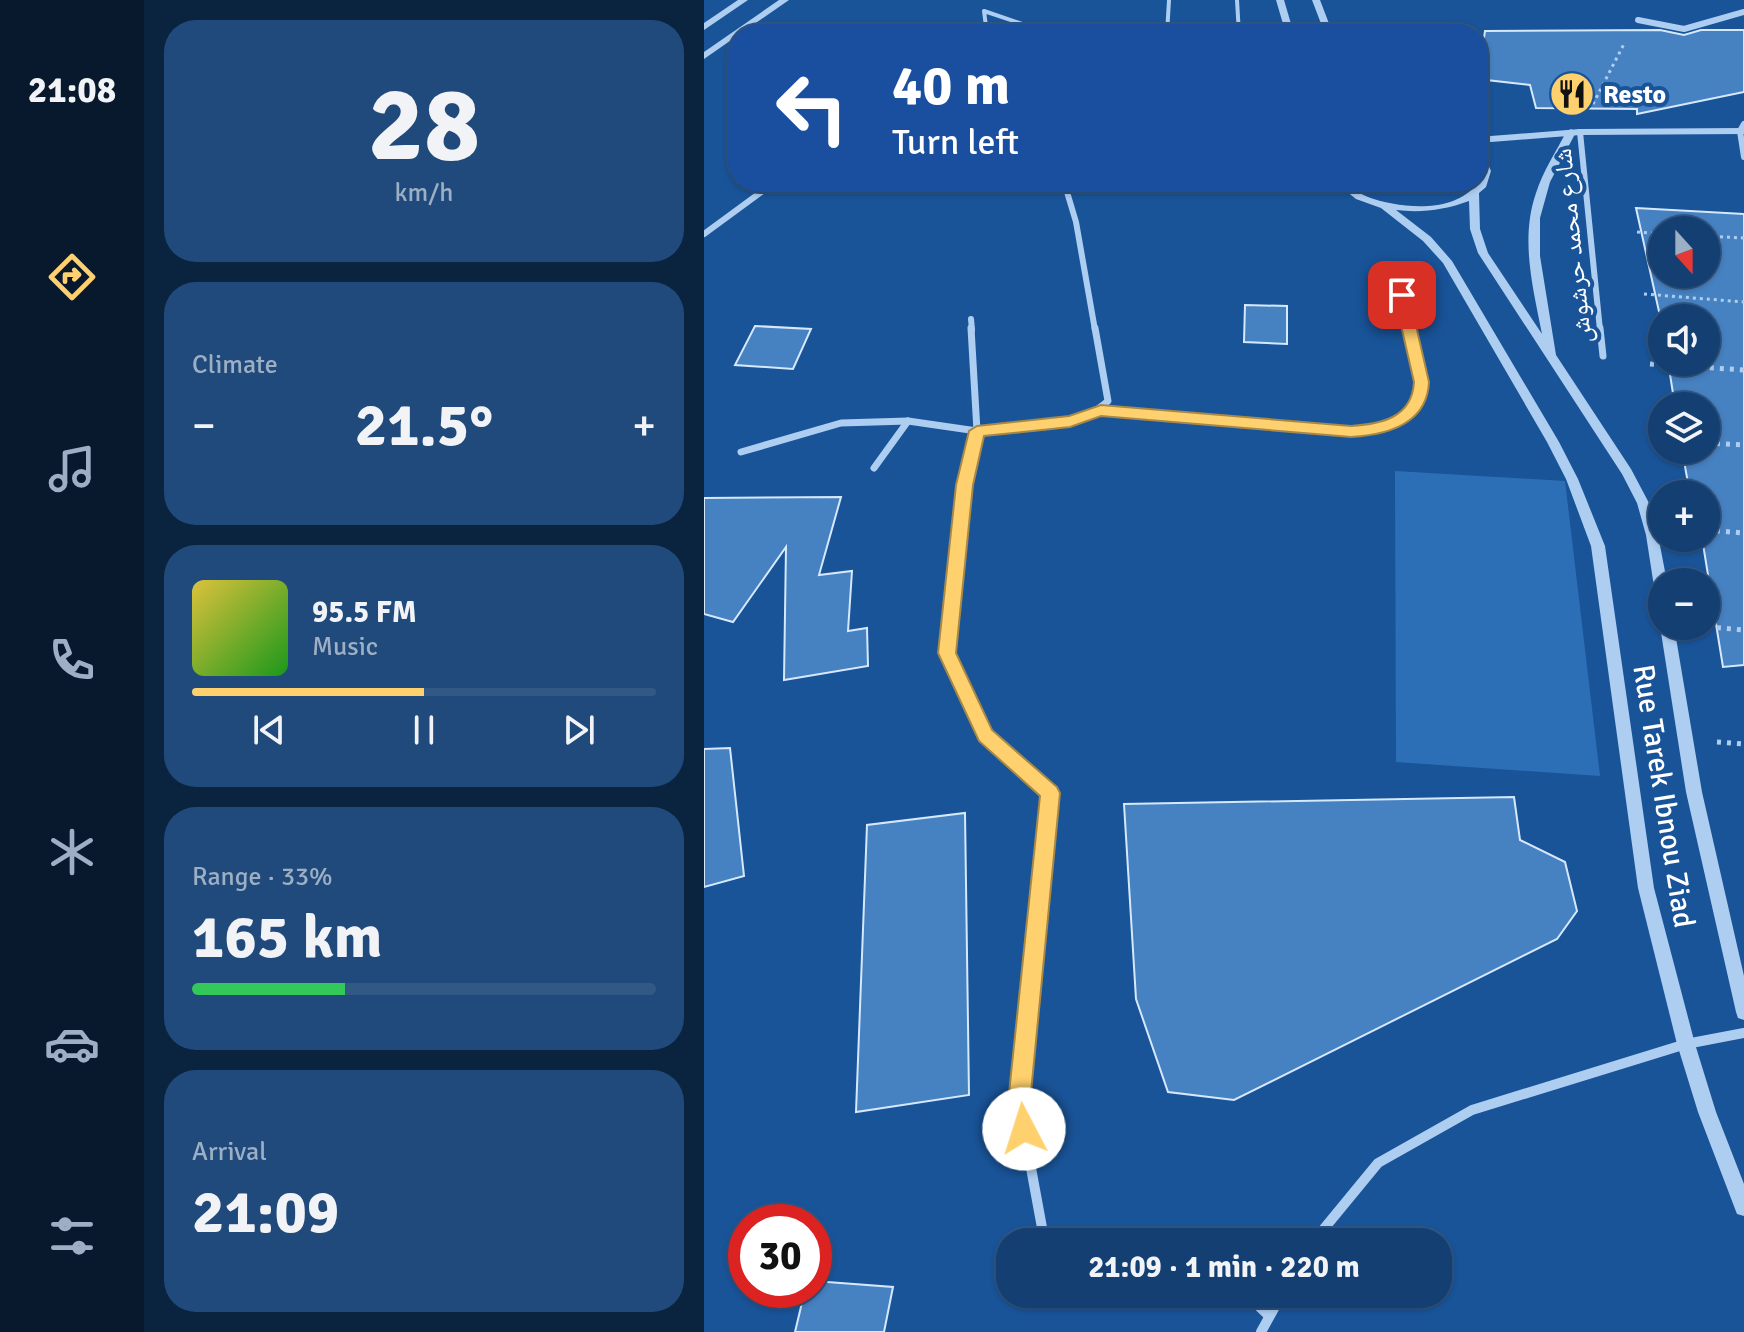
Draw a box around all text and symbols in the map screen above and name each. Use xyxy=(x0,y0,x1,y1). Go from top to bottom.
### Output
text: 40 m xyxy=(892,51,1010,120)
icon: left xyxy=(760,56,864,160)
text: 28 xyxy=(368,61,480,189)
text: 21:08 xyxy=(28,68,116,113)
restaurant icon: Resto xyxy=(1548,70,1596,118)
place label: Resto xyxy=(1603,79,1666,111)
text: Turn left xyxy=(892,120,1019,165)
street label: شارع محمد حرشوش xyxy=(1547,147,1599,345)
text: km/h xyxy=(395,177,453,209)
north arrow xyxy=(1648,216,1720,288)
map controls xyxy=(1648,216,1720,640)
icon: directions xyxy=(44,249,100,305)
pin xyxy=(1368,261,1436,329)
icon: arrive xyxy=(1380,273,1424,317)
button: sound xyxy=(1648,304,1720,376)
text: Climate xyxy=(192,349,278,381)
text: 21.5° xyxy=(355,389,493,463)
button: layers xyxy=(1648,392,1720,464)
text: − xyxy=(192,399,216,453)
text: + xyxy=(632,399,656,453)
icon: music xyxy=(44,441,100,497)
button: + xyxy=(1648,480,1720,552)
button: − xyxy=(1648,568,1720,640)
text: 95.5 FM xyxy=(312,594,417,631)
text: Music xyxy=(312,631,378,663)
icon: phone xyxy=(44,632,100,688)
street label: Rue Tarek Ibnou Ziad xyxy=(1624,662,1703,930)
icon: previous xyxy=(247,708,291,752)
icon: pause xyxy=(402,708,446,752)
icon: next xyxy=(557,708,601,752)
icon: climate xyxy=(44,824,100,880)
text: Range · 33% xyxy=(192,861,333,893)
text: 165 km xyxy=(192,901,382,975)
icon: car xyxy=(44,1016,100,1072)
position arrow xyxy=(982,1087,1066,1171)
text: Arrival xyxy=(192,1136,267,1168)
text: 21:09 xyxy=(192,1176,339,1250)
speed limit sign: 30 xyxy=(728,1204,832,1308)
icon: filters xyxy=(44,1208,100,1264)
text: 21:09 · 1 min · 220 m xyxy=(1088,1249,1360,1286)

